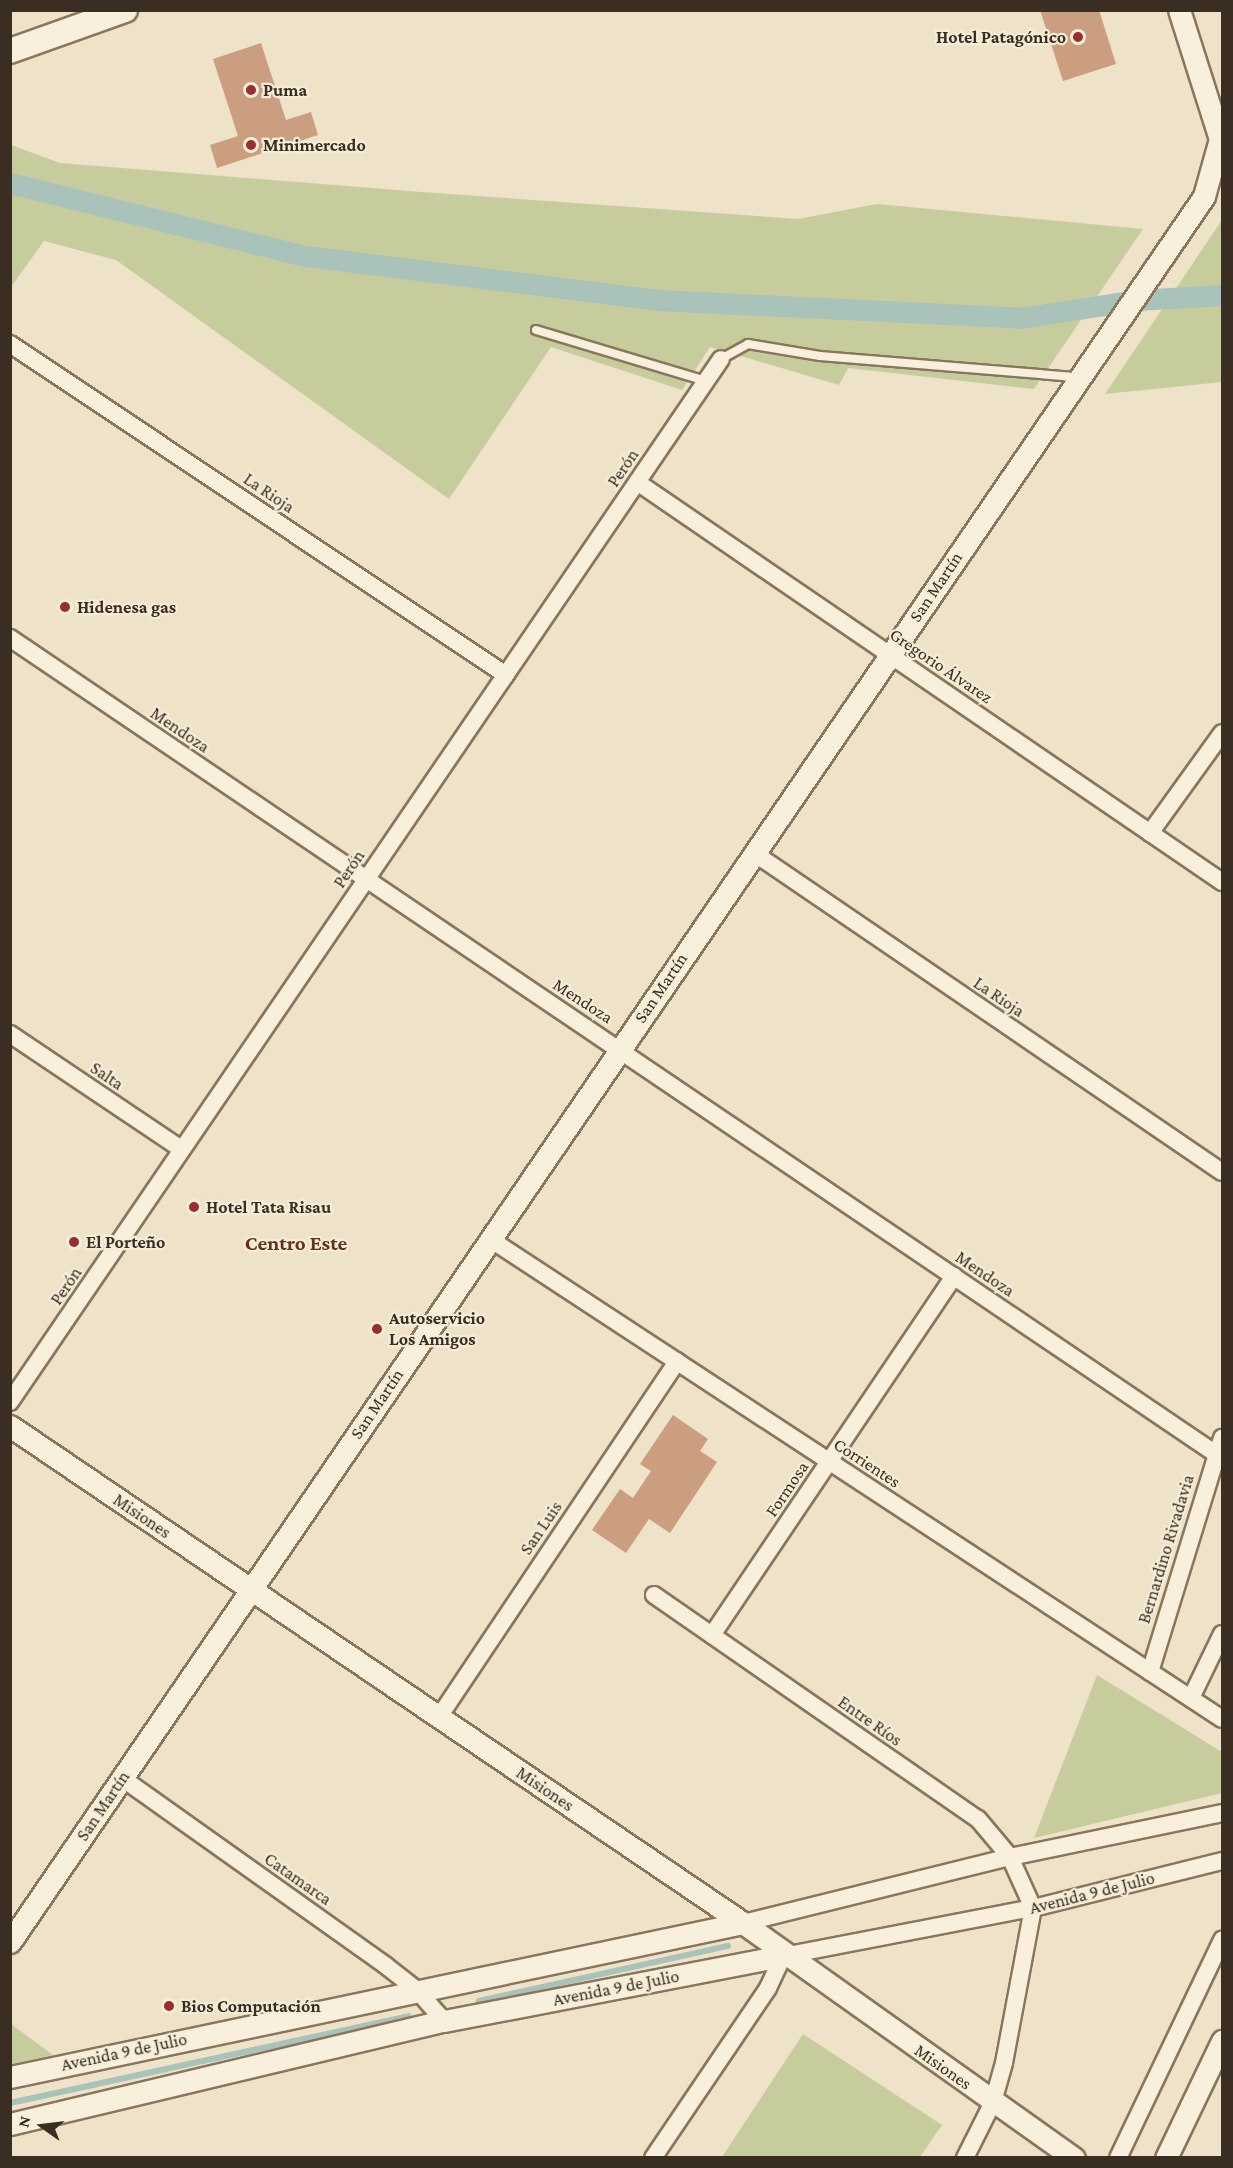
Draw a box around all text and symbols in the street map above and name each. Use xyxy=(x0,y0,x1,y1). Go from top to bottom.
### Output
place label: Hotel Patagónico xyxy=(936,26,1066,48)
marker: Hotel Patagónico xyxy=(1071,30,1085,44)
place label: Puma xyxy=(263,79,307,101)
marker: Puma xyxy=(244,83,258,97)
place label: Minimercado xyxy=(263,134,366,156)
marker: Minimercado xyxy=(244,138,258,152)
street label: Perón xyxy=(603,445,643,491)
street label: La Rioja xyxy=(239,468,299,518)
street label: San Martín xyxy=(905,548,967,626)
place label: Hidenesa gas xyxy=(77,596,176,618)
marker: Hidenesa gas xyxy=(58,600,72,614)
street label: Gregorio Álvarez xyxy=(886,624,996,708)
street label: Mendoza xyxy=(146,702,214,758)
street label: Perón xyxy=(329,846,369,892)
street label: San Martín xyxy=(630,949,692,1027)
street label: La Rioja xyxy=(969,972,1029,1022)
street label: Mendoza xyxy=(549,974,617,1028)
street label: Salta xyxy=(86,1057,128,1095)
place label: Hotel Tata Risau xyxy=(206,1196,331,1218)
marker: Hotel Tata Risau xyxy=(187,1200,201,1214)
district label: Centro Este xyxy=(245,1230,347,1256)
place label: El Porteño xyxy=(86,1231,165,1253)
marker: El Porteño xyxy=(67,1235,81,1249)
street label: Mendoza xyxy=(951,1246,1019,1302)
street label: Perón xyxy=(46,1263,86,1309)
place label: Autoservicio Los Amigos xyxy=(389,1308,485,1350)
marker: Autoservicio Los Amigos xyxy=(370,1322,384,1336)
street label: San Martín xyxy=(346,1365,408,1443)
street label: Corrientes xyxy=(830,1433,904,1493)
street label: Formosa xyxy=(761,1457,813,1521)
street label: Bernardino Rivadavia xyxy=(1133,1472,1199,1626)
street label: Misiones xyxy=(109,1489,175,1543)
street label: San Luis xyxy=(515,1497,567,1559)
street label: Entre Ríos xyxy=(834,1691,906,1751)
street label: Misiones xyxy=(512,1762,578,1816)
street label: San Martín xyxy=(72,1767,134,1845)
street label: Catamarca xyxy=(260,1848,336,1910)
street label: Avenida 9 de Julio xyxy=(1027,1867,1157,1919)
street label: Avenida 9 de Julio xyxy=(551,1965,681,2011)
place label: Bios Computación xyxy=(181,1995,321,2017)
marker: Bios Computación xyxy=(162,1999,176,2013)
street label: Avenida 9 de Julio xyxy=(59,2028,189,2076)
street label: Misiones xyxy=(910,2040,976,2094)
north arrow xyxy=(12,2096,72,2156)
text: N xyxy=(14,2114,34,2129)

